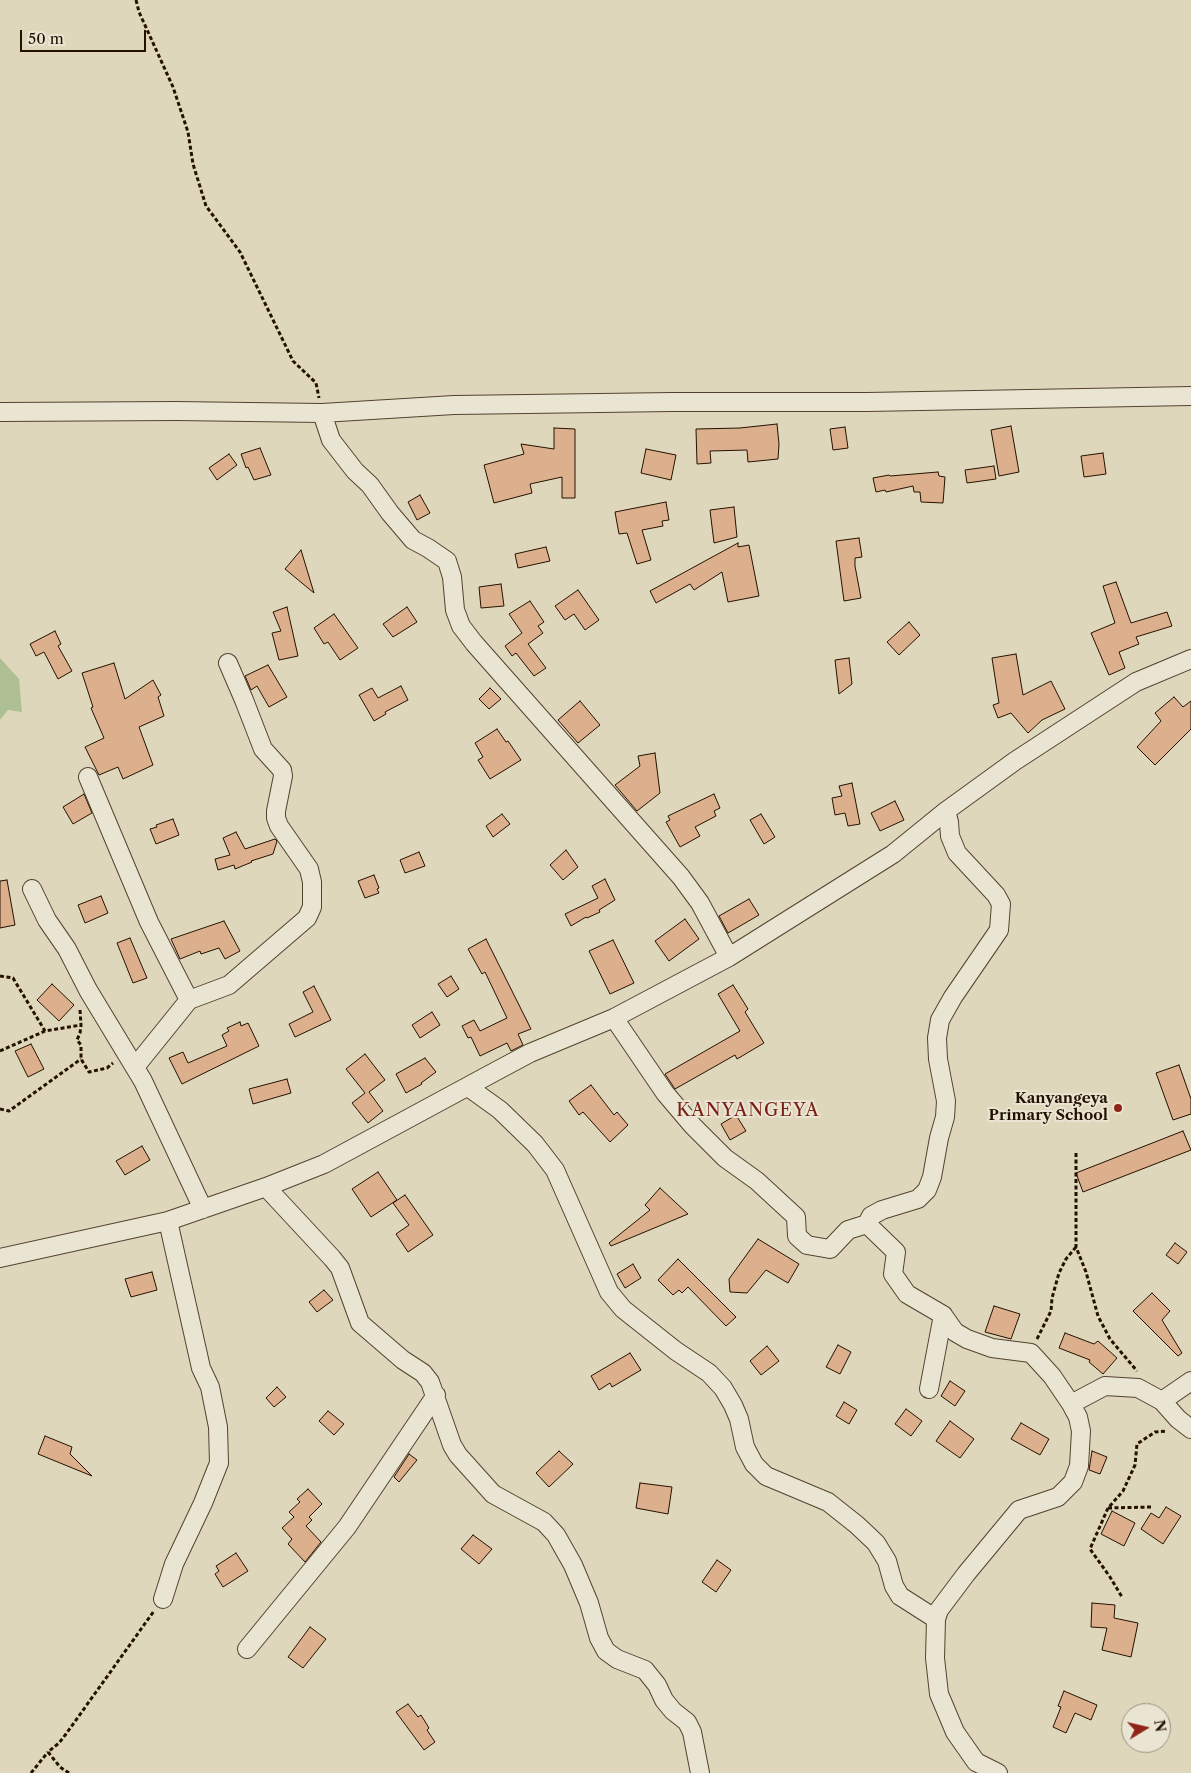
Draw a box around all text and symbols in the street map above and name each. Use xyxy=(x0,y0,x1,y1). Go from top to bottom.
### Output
scale bar xyxy=(22,20,149,52)
text: 50 m xyxy=(28,29,64,48)
place label: Kanyangeya Primary School xyxy=(989,1090,1108,1125)
district label: KANYANGEYA xyxy=(675,1100,821,1122)
marker: Kanyangeya Primary School xyxy=(1112,1102,1124,1114)
north arrow xyxy=(1121,1703,1171,1753)
text: N xyxy=(1150,1718,1170,1733)

